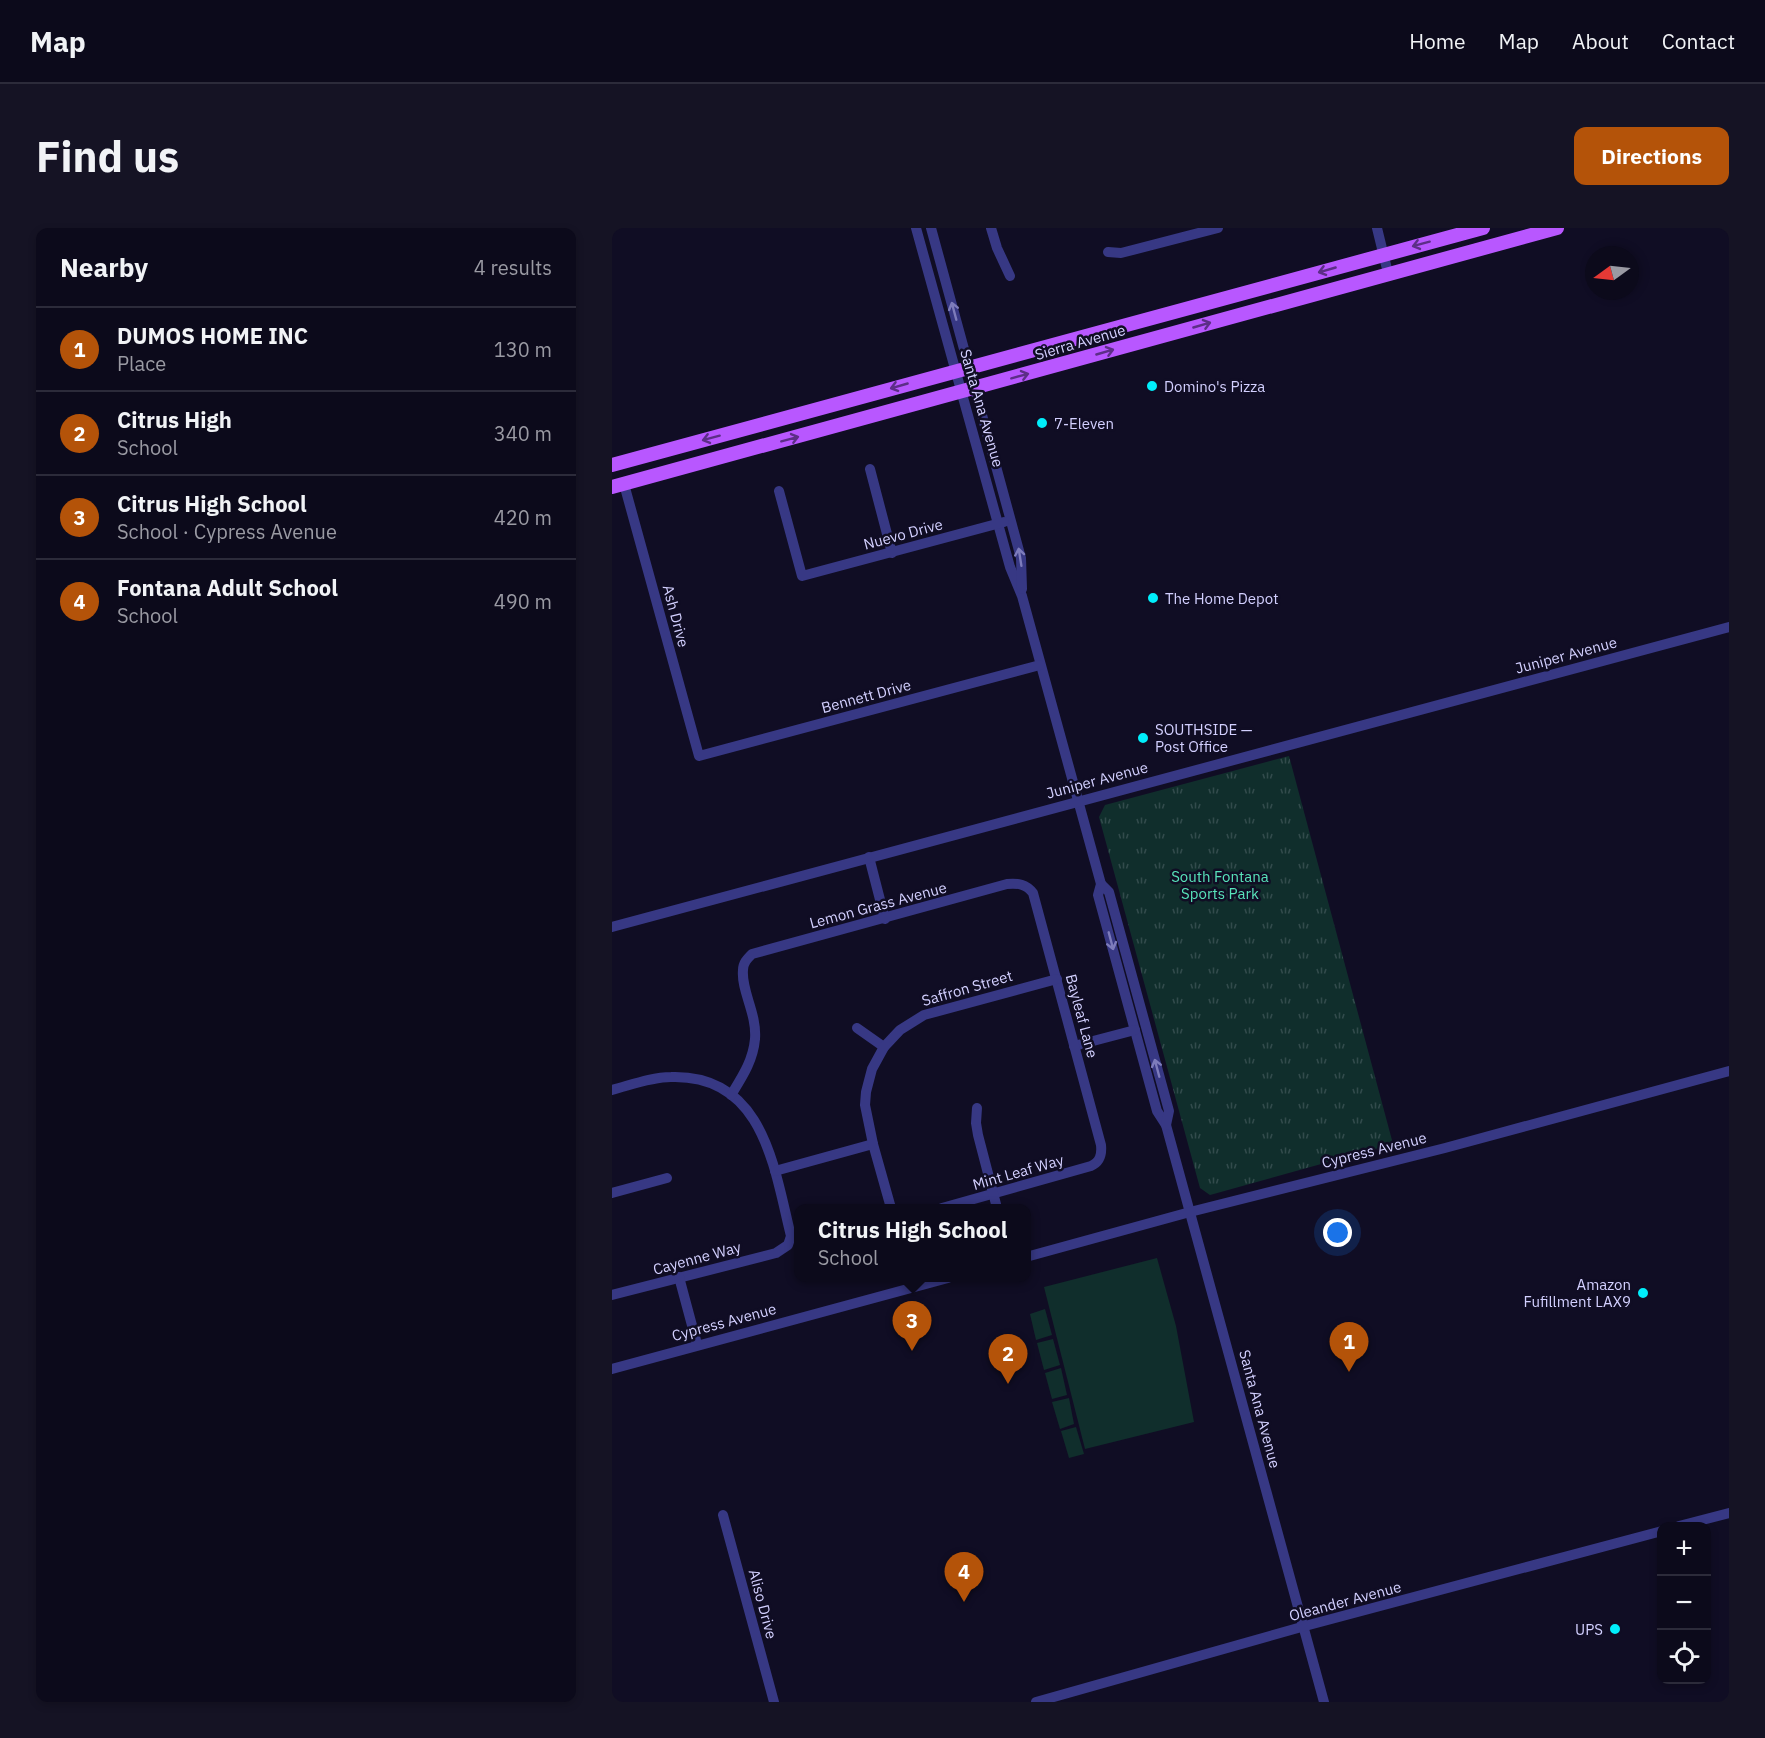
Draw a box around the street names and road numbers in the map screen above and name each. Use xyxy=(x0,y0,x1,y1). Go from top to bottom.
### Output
street label: Sierra Avenue xyxy=(1033,320,1127,364)
street label: Santa Ana Avenue xyxy=(956,347,1008,469)
street label: Nuevo Drive xyxy=(861,514,945,554)
street label: Ash Drive xyxy=(659,583,693,649)
street label: Juniper Avenue xyxy=(1513,632,1619,678)
street label: Bennett Drive xyxy=(819,675,913,717)
street label: Juniper Avenue xyxy=(1044,757,1150,803)
street label: Lemon Grass Avenue xyxy=(807,878,949,932)
street label: Saffron Street xyxy=(919,966,1015,1010)
street label: Bayleaf Lane xyxy=(1062,972,1102,1060)
street label: Cypress Avenue xyxy=(1320,1128,1428,1172)
street label: Mint Leaf Way xyxy=(970,1150,1066,1194)
street label: Cayenne Way xyxy=(651,1237,744,1279)
street label: Cypress Avenue xyxy=(670,1299,778,1345)
street label: Santa Ana Avenue xyxy=(1235,1348,1285,1470)
street label: Aliso Drive xyxy=(745,1567,781,1641)
street label: Oleander Avenue xyxy=(1287,1577,1403,1625)

